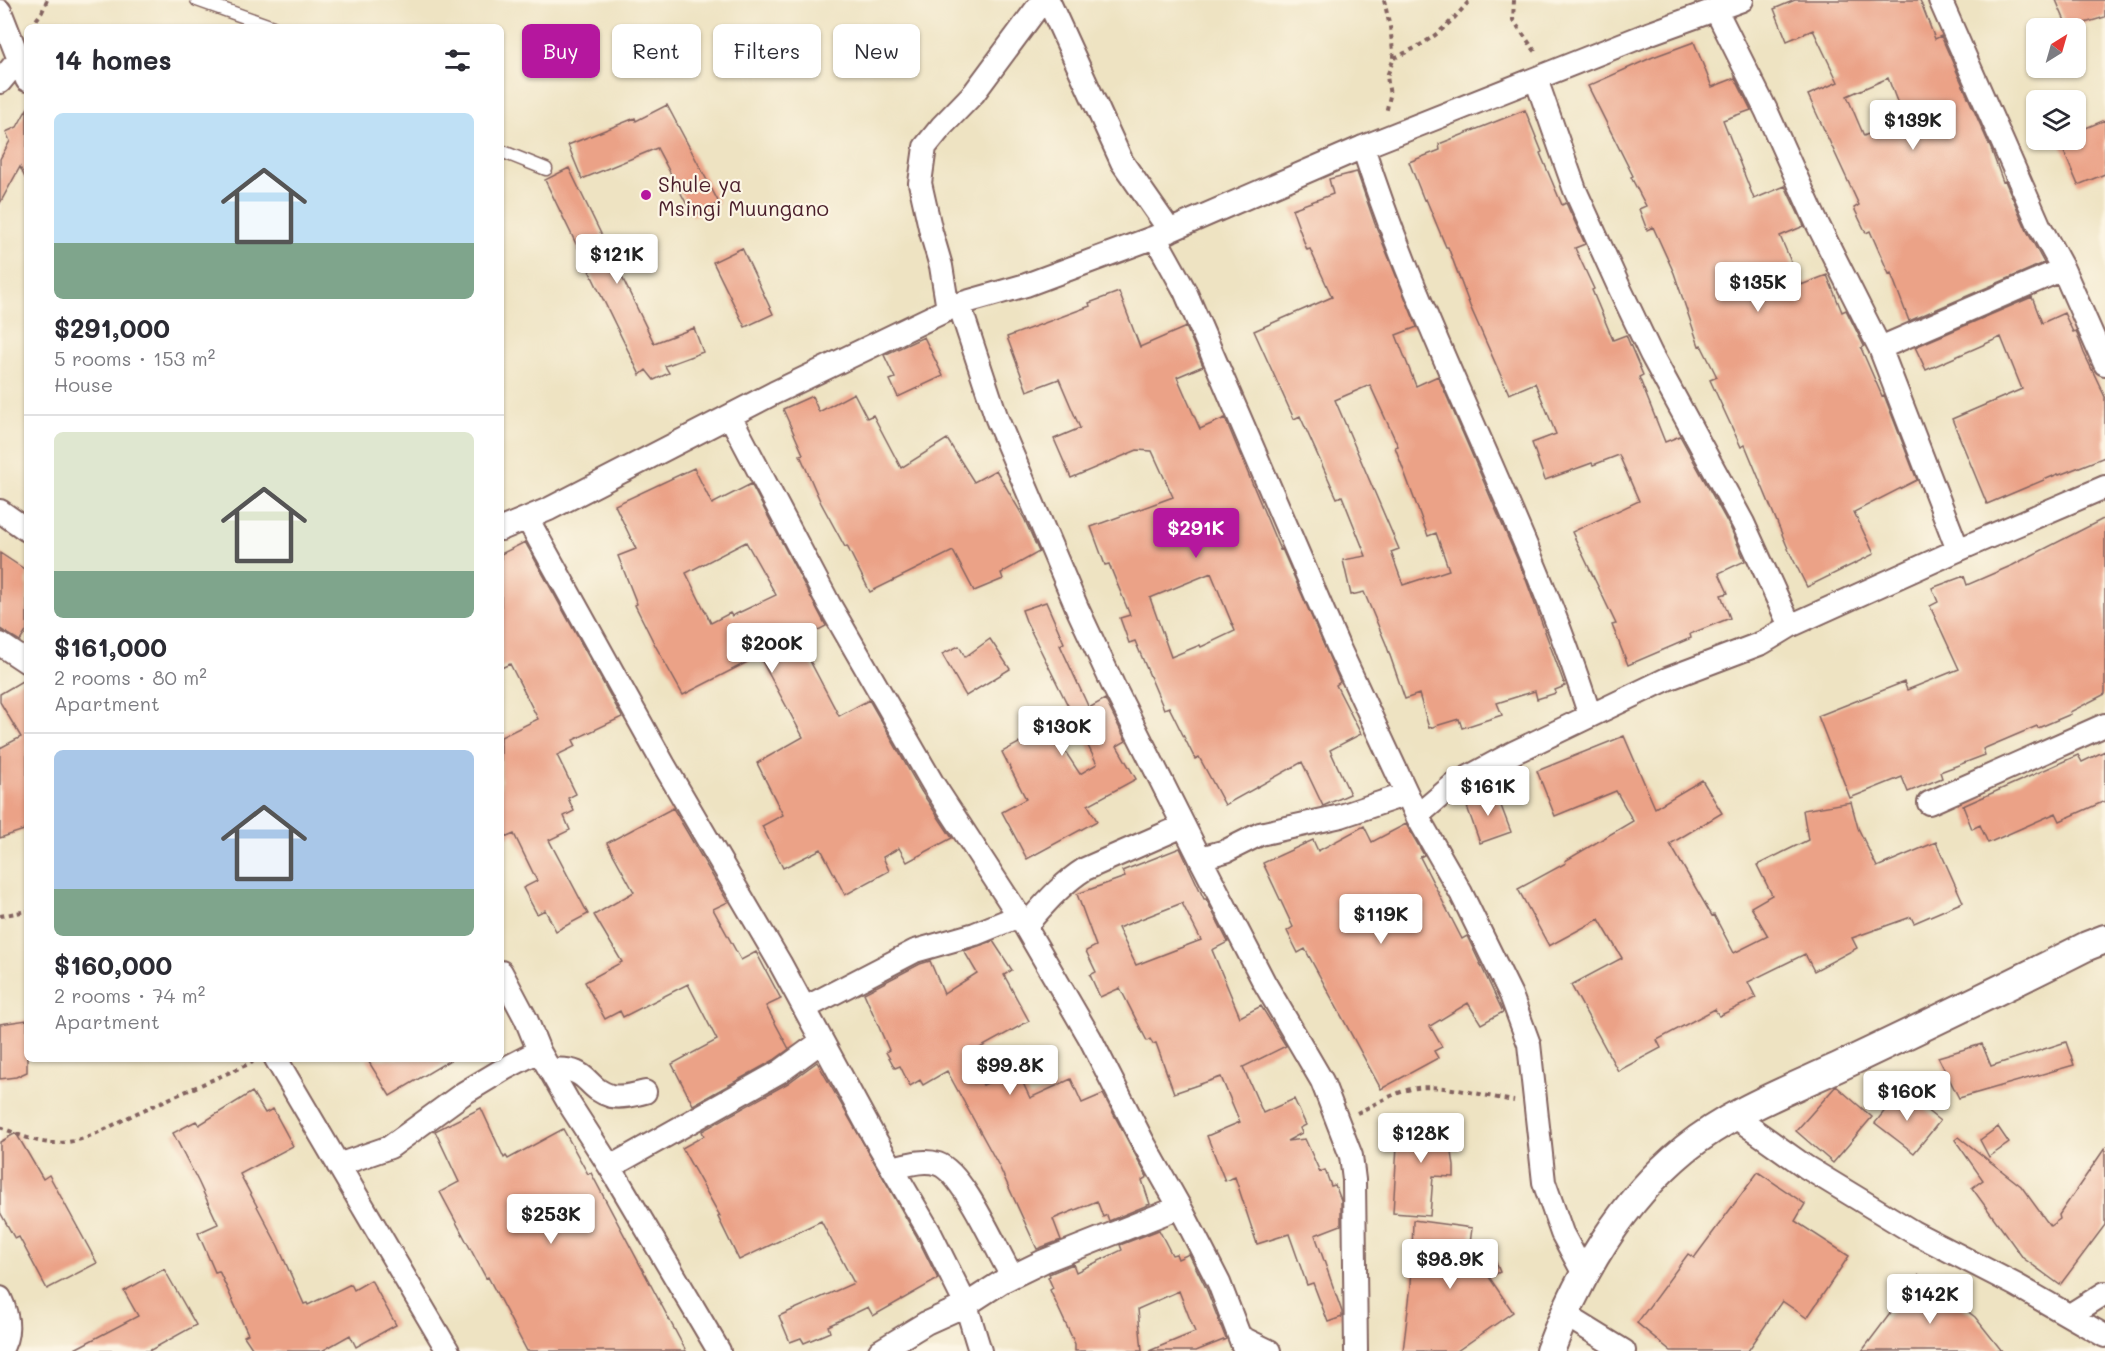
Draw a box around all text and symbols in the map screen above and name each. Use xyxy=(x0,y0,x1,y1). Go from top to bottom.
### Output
north arrow xyxy=(2026,18,2086,78)
map controls xyxy=(2026,18,2086,150)
chip: Buy xyxy=(522,24,600,78)
chip: Rent xyxy=(612,24,701,78)
chip: Filters xyxy=(713,24,821,78)
chip: New xyxy=(833,24,920,78)
text: 14 homes xyxy=(54,43,172,77)
icon: filters xyxy=(441,44,474,77)
button: layers xyxy=(2026,90,2086,150)
pin: $139K xyxy=(1871,100,1955,151)
text: $139K xyxy=(1884,106,1942,132)
icon: home xyxy=(210,152,318,260)
place label: Shule ya Msingi Muungano xyxy=(658,170,829,221)
marker: Shule ya Msingi Muungano xyxy=(639,188,653,202)
pin: $121K xyxy=(575,234,659,285)
text: $121K xyxy=(590,240,644,266)
pin: $135K xyxy=(1716,262,1800,313)
text: $135K xyxy=(1729,268,1787,294)
text: $291,000 xyxy=(54,311,170,345)
text: 5 rooms · 153 m² xyxy=(54,345,215,371)
text: House xyxy=(54,371,113,397)
icon: home xyxy=(210,471,318,579)
pin: $291K xyxy=(1154,508,1238,559)
text: $291K xyxy=(1167,514,1225,540)
pin: $200K xyxy=(730,623,814,674)
text: $200K xyxy=(741,629,803,655)
text: $161,000 xyxy=(54,630,167,664)
text: 2 rooms · 80 m² xyxy=(54,664,207,690)
text: Apartment xyxy=(54,690,160,716)
pin: $130K xyxy=(1020,706,1104,757)
text: $130K xyxy=(1032,712,1092,738)
pin: $161K xyxy=(1446,766,1530,817)
text: $161K xyxy=(1460,772,1516,798)
icon: home xyxy=(210,789,318,897)
pin: $119K xyxy=(1339,894,1423,945)
text: $119K xyxy=(1353,900,1409,926)
text: $160,000 xyxy=(54,948,172,982)
text: 2 rooms · 74 m² xyxy=(54,982,205,1008)
text: Apartment xyxy=(54,1008,160,1034)
pin: $99.8K xyxy=(961,1045,1059,1096)
text: $99.8K xyxy=(976,1051,1044,1077)
pin: $160K xyxy=(1865,1071,1949,1122)
text: $160K xyxy=(1877,1077,1937,1103)
pin: $128K xyxy=(1379,1113,1463,1164)
text: $128K xyxy=(1392,1119,1450,1145)
pin: $253K xyxy=(509,1194,593,1245)
text: $253K xyxy=(521,1200,581,1226)
pin: $98.9K xyxy=(1401,1239,1499,1290)
text: $98.9K xyxy=(1416,1245,1484,1271)
pin: $142K xyxy=(1888,1274,1972,1325)
text: $142K xyxy=(1901,1280,1959,1306)

